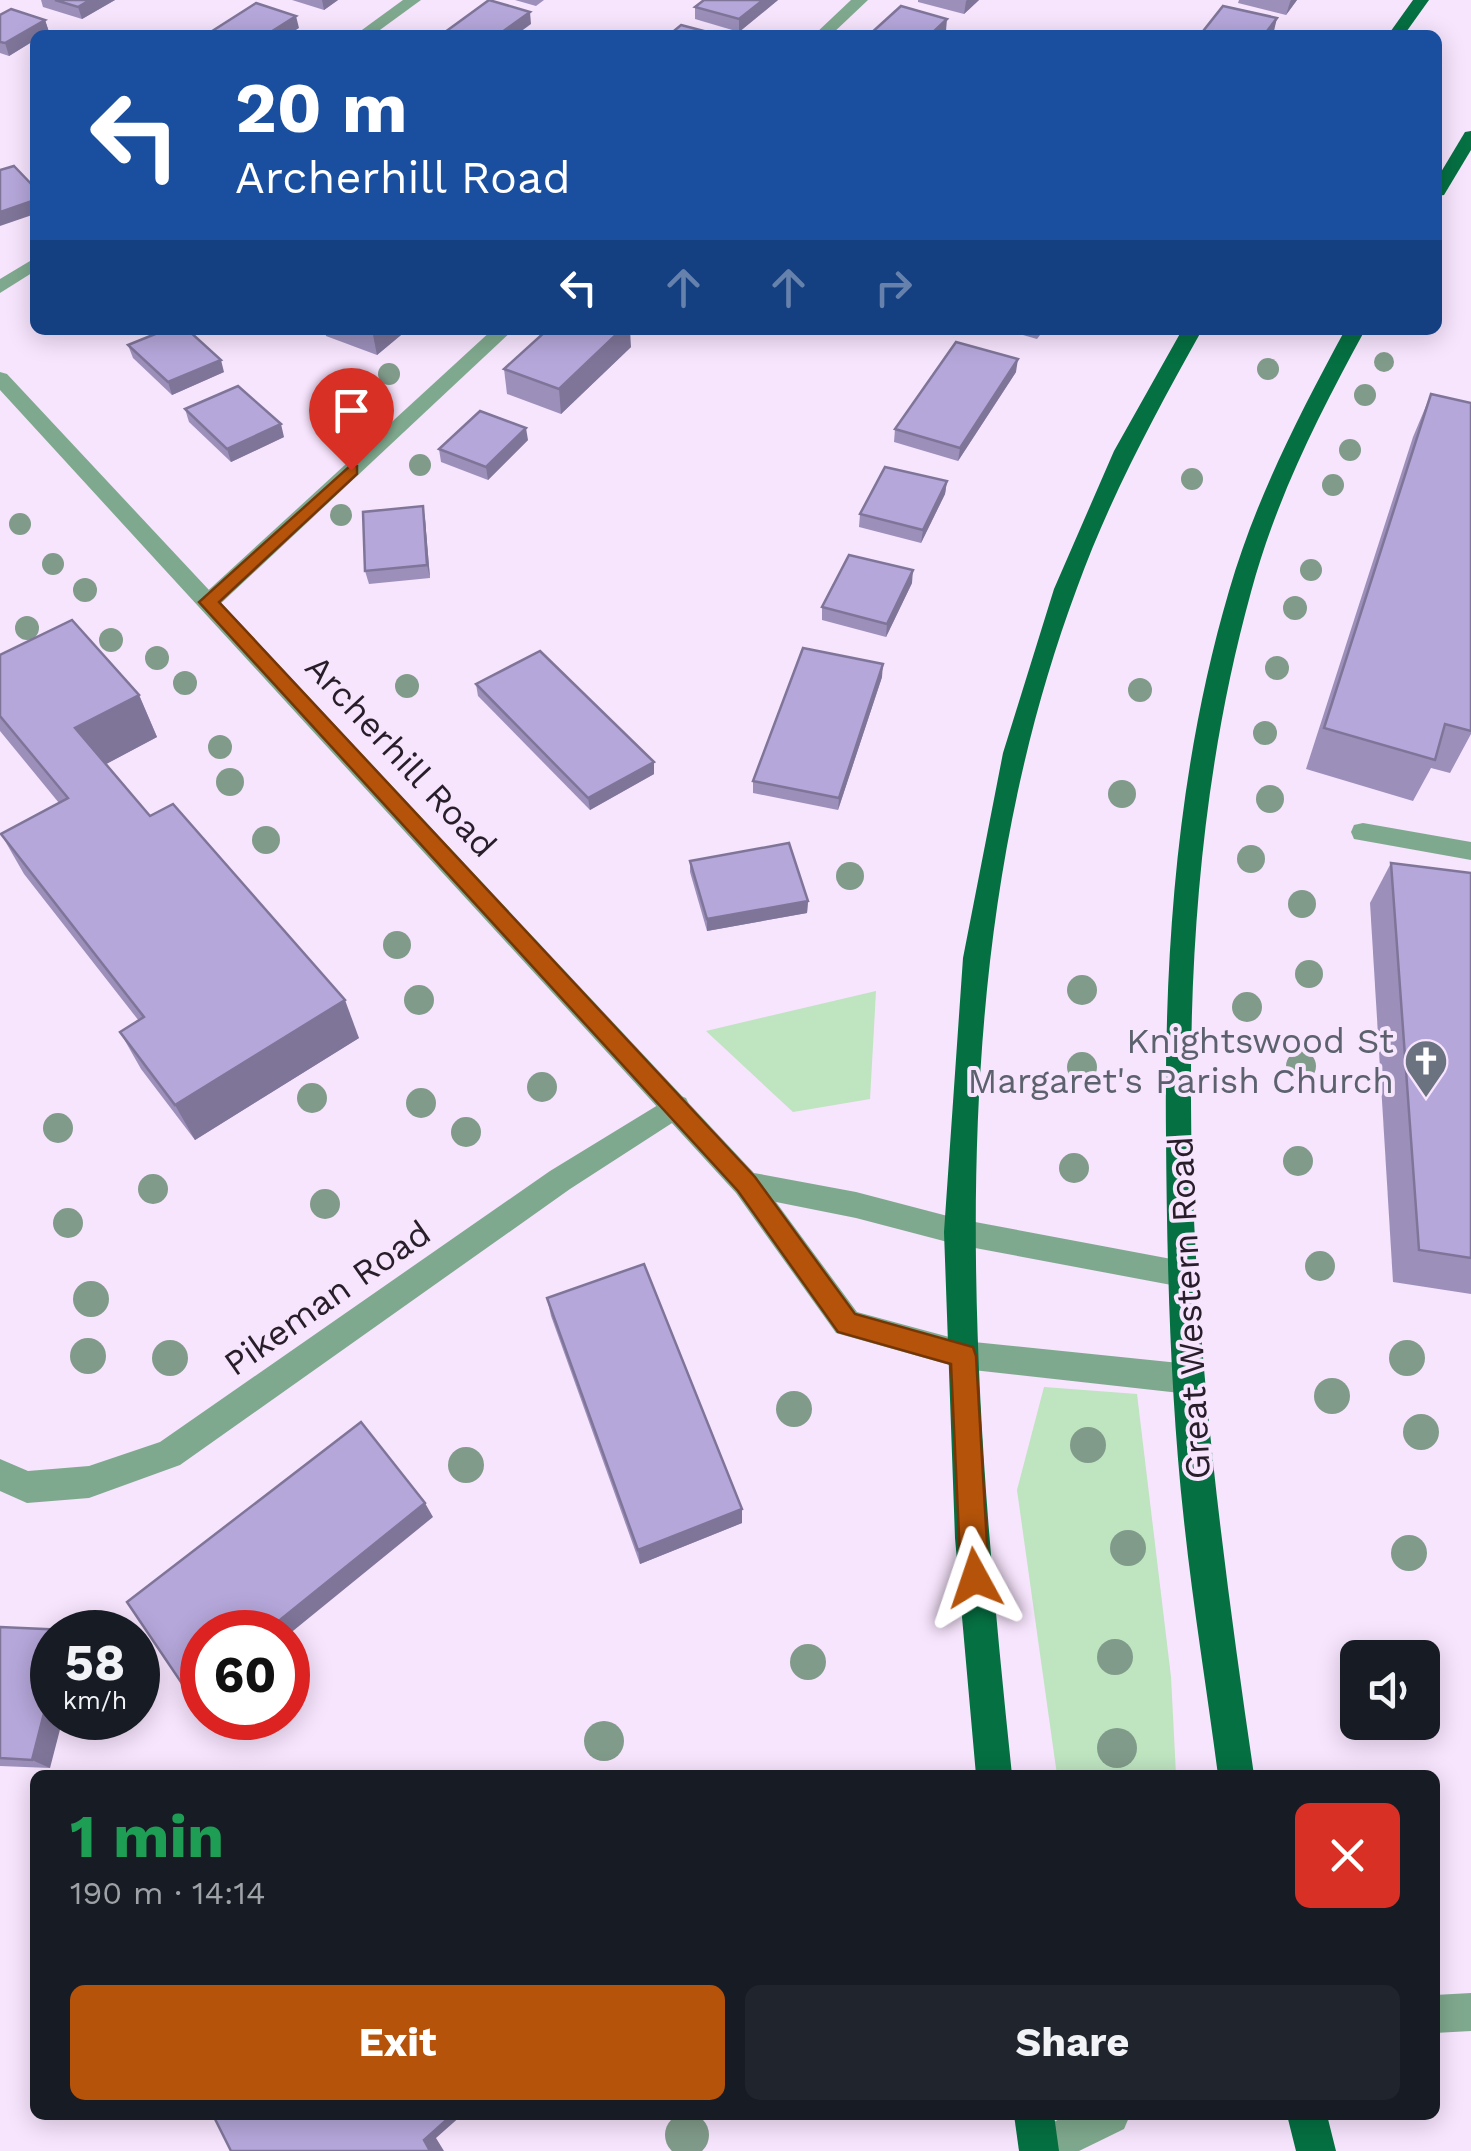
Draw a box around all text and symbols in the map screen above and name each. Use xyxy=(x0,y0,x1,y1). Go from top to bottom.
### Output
text: 20 m xyxy=(235,67,408,149)
icon: left xyxy=(70,70,200,200)
text: Archerhill Road xyxy=(235,151,571,204)
icon: left xyxy=(551,260,606,315)
icon: ahead xyxy=(656,260,711,315)
icon: ahead xyxy=(761,260,816,315)
icon: right xyxy=(866,260,921,315)
pin xyxy=(309,368,394,471)
icon: arrive xyxy=(324,383,379,438)
street label: Archerhill Road xyxy=(297,646,505,866)
place label: Knightswood St Margaret's Parish Church xyxy=(967,1020,1394,1102)
church icon: Knightswood St Margaret's Parish Church xyxy=(1403,1038,1449,1099)
street label: Great Western Road xyxy=(1159,1135,1219,1481)
street label: Pikeman Road xyxy=(216,1211,438,1385)
position arrow xyxy=(923,1526,1027,1630)
speed limit sign: 60 xyxy=(180,1610,310,1740)
text: 58 xyxy=(65,1633,125,1692)
map controls xyxy=(1340,1640,1440,1740)
button: sound xyxy=(1340,1640,1440,1740)
text: km/h xyxy=(63,1686,127,1715)
text: 1 min xyxy=(70,1801,224,1872)
button: close xyxy=(1295,1803,1400,1908)
text: 190 m · 14:14 xyxy=(70,1874,266,1912)
button: Exit xyxy=(70,1985,725,2100)
button: Share xyxy=(745,1985,1400,2100)

